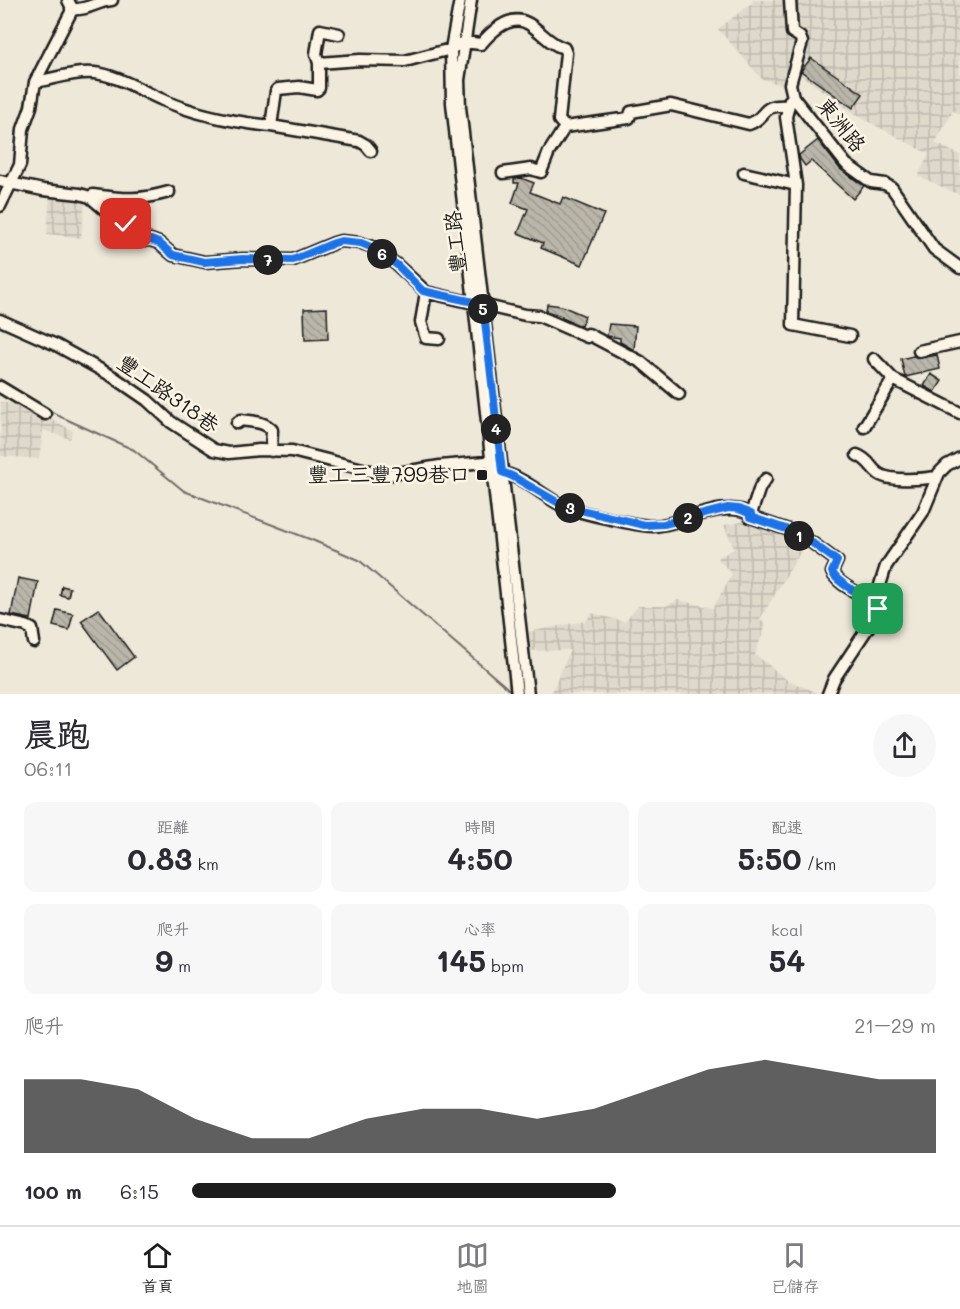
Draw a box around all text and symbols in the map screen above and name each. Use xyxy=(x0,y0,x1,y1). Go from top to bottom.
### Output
street label: 東洲路 xyxy=(812,91,872,157)
pin xyxy=(100,198,151,249)
icon: check xyxy=(109,207,142,240)
street label: 豐工路 xyxy=(438,209,471,275)
pin: 6 xyxy=(367,239,397,269)
text: 6 xyxy=(377,243,387,264)
pin: 7 xyxy=(253,245,283,275)
text: 7 xyxy=(264,249,272,270)
pin: 5 xyxy=(468,294,498,324)
text: 5 xyxy=(478,298,488,319)
street label: 豐工路318巷 xyxy=(113,348,225,438)
pin: 4 xyxy=(481,414,511,444)
text: 4 xyxy=(491,418,501,439)
place label: 豐工三豐799巷口 xyxy=(308,460,470,487)
marker: 豐工三豐799巷口 xyxy=(475,468,489,482)
pin: 3 xyxy=(555,493,585,523)
text: 3 xyxy=(565,497,575,518)
pin: 2 xyxy=(673,503,703,533)
text: 2 xyxy=(684,507,692,528)
pin: 1 xyxy=(784,521,814,551)
text: 1 xyxy=(795,525,803,546)
pin xyxy=(852,583,903,634)
icon: arrive xyxy=(861,592,894,625)
text: 晨跑 xyxy=(24,711,90,754)
button: share xyxy=(873,714,936,777)
text: 06:11 xyxy=(24,755,73,781)
text: 距離 xyxy=(157,816,189,837)
text: 時間 xyxy=(464,816,496,837)
text: 配速 xyxy=(771,816,803,837)
text: 0.83 xyxy=(127,838,192,878)
text: 4:50 xyxy=(447,838,513,878)
text: 5:50 xyxy=(738,838,802,878)
text: km xyxy=(192,853,219,874)
text: /km xyxy=(802,853,836,874)
text: 爬升 xyxy=(157,918,189,939)
text: 心率 xyxy=(464,918,496,939)
text: kcal xyxy=(771,919,803,940)
text: 9 xyxy=(155,940,173,980)
text: 145 xyxy=(436,940,486,980)
text: 54 xyxy=(769,940,805,980)
text: m xyxy=(173,955,191,976)
text: bpm xyxy=(486,955,524,976)
text: 爬升 xyxy=(24,1012,64,1038)
text: 21–29 m xyxy=(854,1012,936,1038)
text: 100 m xyxy=(24,1178,82,1204)
text: 6:15 xyxy=(120,1178,159,1204)
tab: 首頁 xyxy=(141,1239,174,1297)
tab: 地圖 xyxy=(456,1239,489,1297)
tab: 已儲存 xyxy=(771,1239,819,1297)

